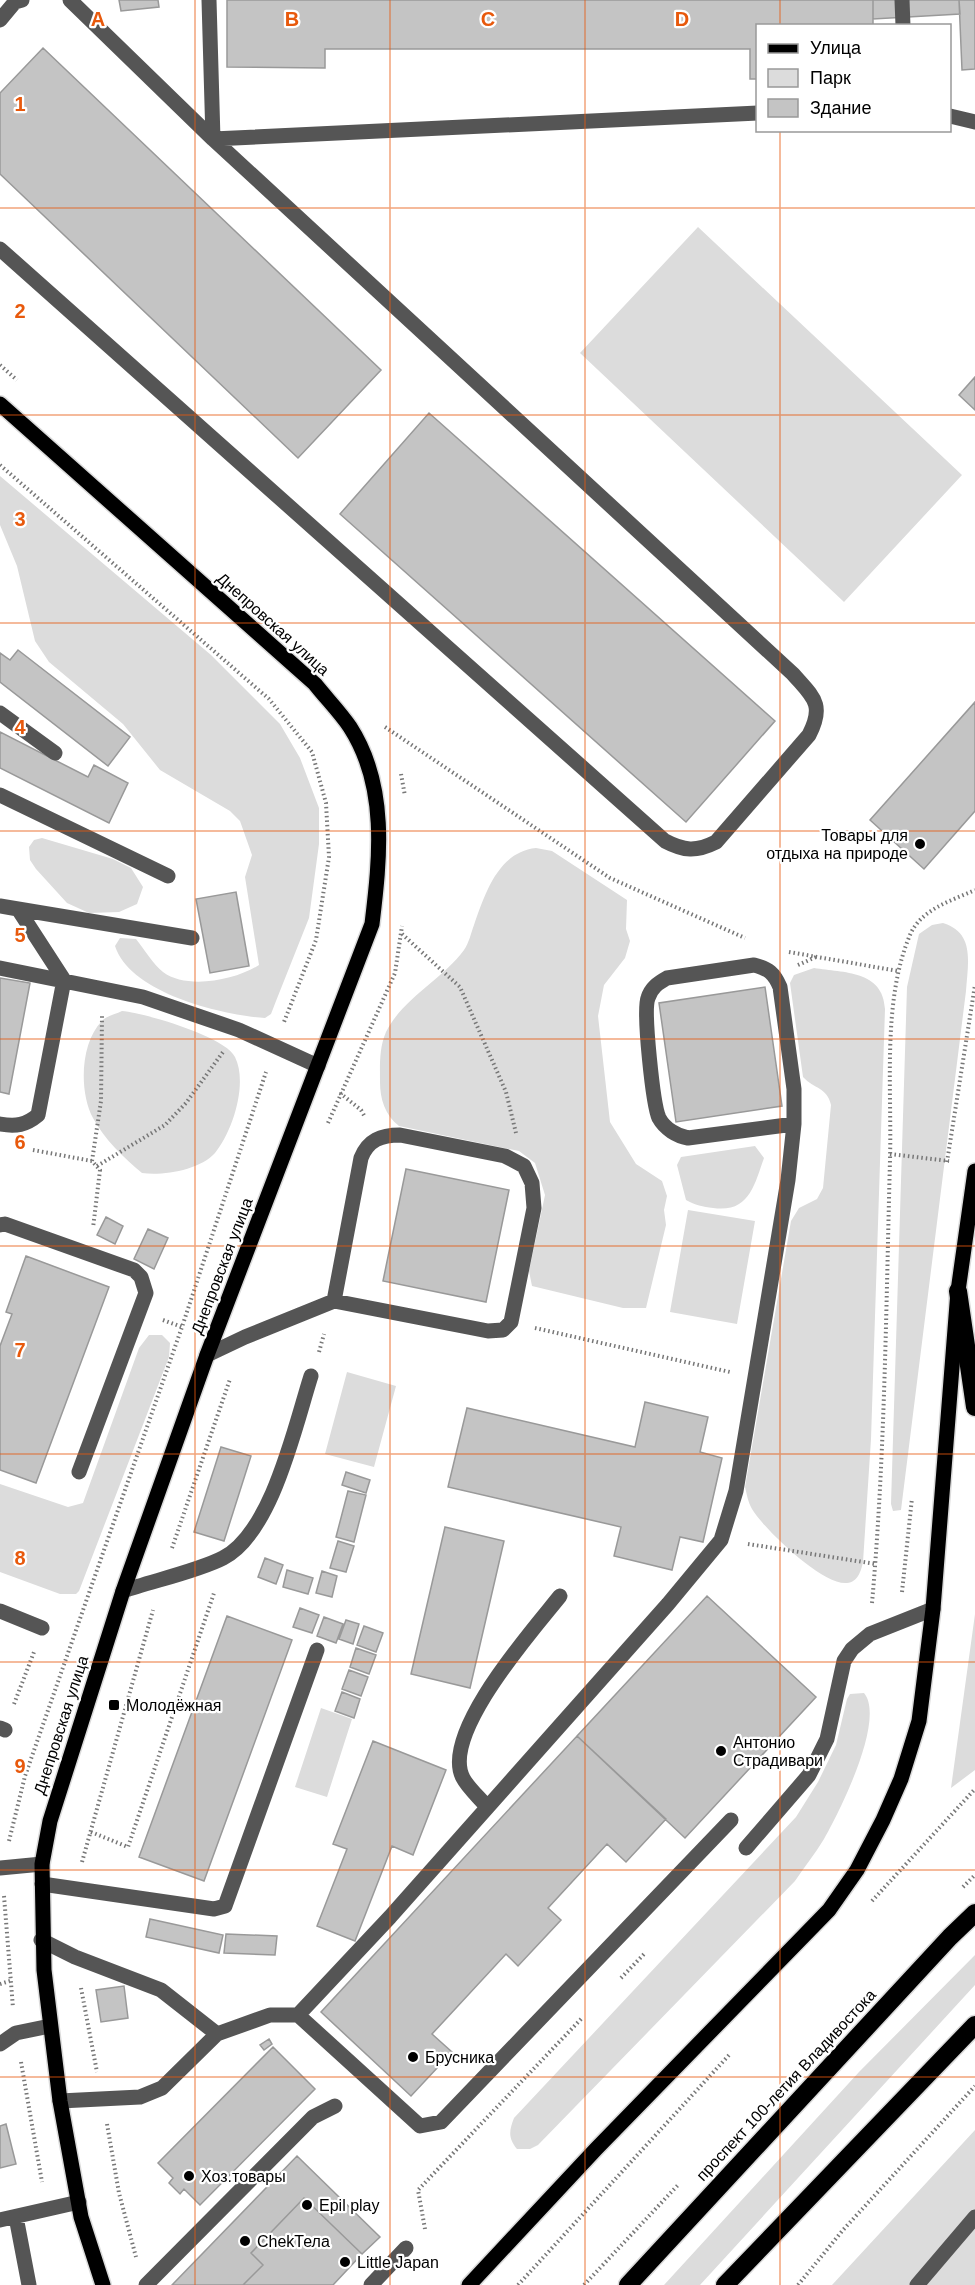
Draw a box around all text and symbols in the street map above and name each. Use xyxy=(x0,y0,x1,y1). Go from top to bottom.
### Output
text: A xyxy=(91,8,105,30)
text: B xyxy=(285,8,299,30)
text: C xyxy=(481,8,495,30)
text: D xyxy=(675,8,689,30)
legend xyxy=(756,24,951,132)
text: Улица xyxy=(810,38,862,58)
text: Парк xyxy=(810,68,851,88)
text: 1 xyxy=(14,93,26,115)
text: Здание xyxy=(810,98,871,118)
text: 2 xyxy=(14,300,26,322)
text: 3 xyxy=(14,508,26,530)
street label: Днепровская улица xyxy=(214,569,333,679)
text: 4 xyxy=(14,716,26,738)
place label: Товары для отдыха на природе xyxy=(766,827,908,862)
marker: Товары для отдыха на природе xyxy=(913,837,927,851)
text: 5 xyxy=(14,924,26,946)
text: 6 xyxy=(14,1131,26,1153)
street label: Днепровская улица xyxy=(188,1195,256,1337)
text: 7 xyxy=(14,1339,26,1361)
text: 8 xyxy=(14,1547,26,1569)
street label: Днепровская улица xyxy=(31,1653,91,1796)
place label: Молодёжная xyxy=(126,1697,221,1714)
marker: Молодёжная xyxy=(107,1698,121,1712)
place label: Антонио Страдивари xyxy=(733,1734,823,1769)
marker: Антонио Страдивари xyxy=(714,1744,728,1758)
text: 9 xyxy=(14,1755,26,1777)
street label: проспект 100-летия Владивостока xyxy=(693,1986,879,2184)
place label: Брусника xyxy=(425,2049,494,2066)
marker: Брусника xyxy=(406,2050,420,2064)
place label: Хоз.товары xyxy=(201,2168,286,2185)
marker: Хоз.товары xyxy=(182,2169,196,2183)
place label: Epil play xyxy=(319,2197,379,2214)
marker: Epil play xyxy=(300,2198,314,2212)
place label: ChekТела xyxy=(257,2233,330,2250)
marker: ChekТела xyxy=(238,2234,252,2248)
place label: Little Japan xyxy=(357,2254,439,2271)
marker: Little Japan xyxy=(338,2255,352,2269)

